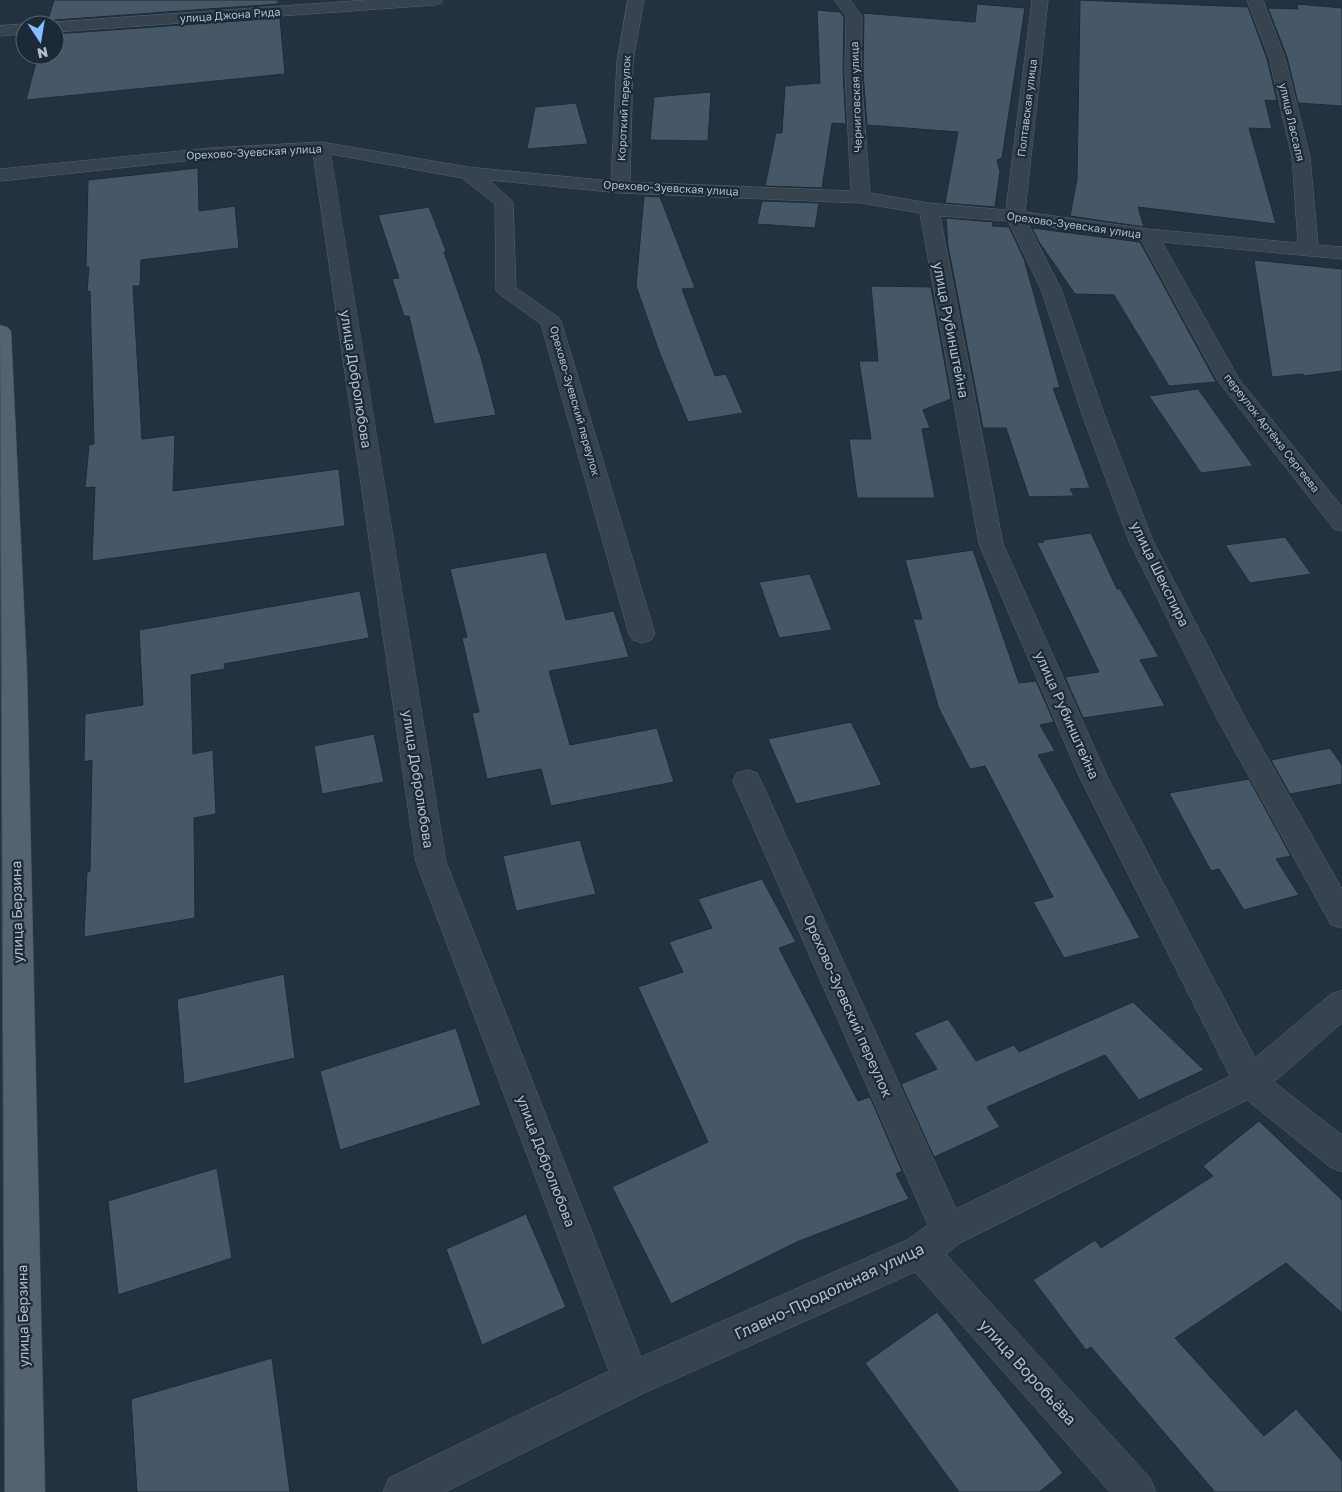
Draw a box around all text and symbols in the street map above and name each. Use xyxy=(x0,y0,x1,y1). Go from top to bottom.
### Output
street label: улица Джона Рида xyxy=(179,4,281,25)
north arrow xyxy=(15,15,65,65)
street label: Черниговская улица xyxy=(847,41,864,153)
text: N xyxy=(36,44,50,63)
street label: Короткий переулок xyxy=(614,54,633,161)
street label: Полтавская улица xyxy=(1014,58,1039,158)
street label: улица Лассаля xyxy=(1277,81,1308,162)
street label: Орехово-Зуевская улица xyxy=(186,141,322,162)
street label: Орехово-Зуевская улица xyxy=(603,177,739,198)
street label: Орехово-Зуевская улица xyxy=(1006,209,1142,240)
street label: улица Рубинштейна xyxy=(930,260,973,399)
street label: улица Добролюбова xyxy=(337,309,376,449)
street label: Орехово-Зуевский переулок xyxy=(548,324,603,478)
street label: переулок Артёма Сергеева xyxy=(1222,371,1323,495)
street label: улица Шекспира xyxy=(1128,518,1193,629)
street label: улица Рубинштейна xyxy=(1032,648,1103,781)
street label: улица Добролюбова xyxy=(399,709,438,849)
street label: улица Берзина xyxy=(7,860,26,964)
street label: Орехово-Зуевский переулок xyxy=(800,912,897,1100)
street label: улица Добролюбова xyxy=(513,1093,579,1229)
street label: Главно-Продольная улица xyxy=(731,1238,927,1344)
street label: улица Берзина xyxy=(13,1264,32,1368)
street label: улица Воробьёва xyxy=(975,1315,1081,1429)

